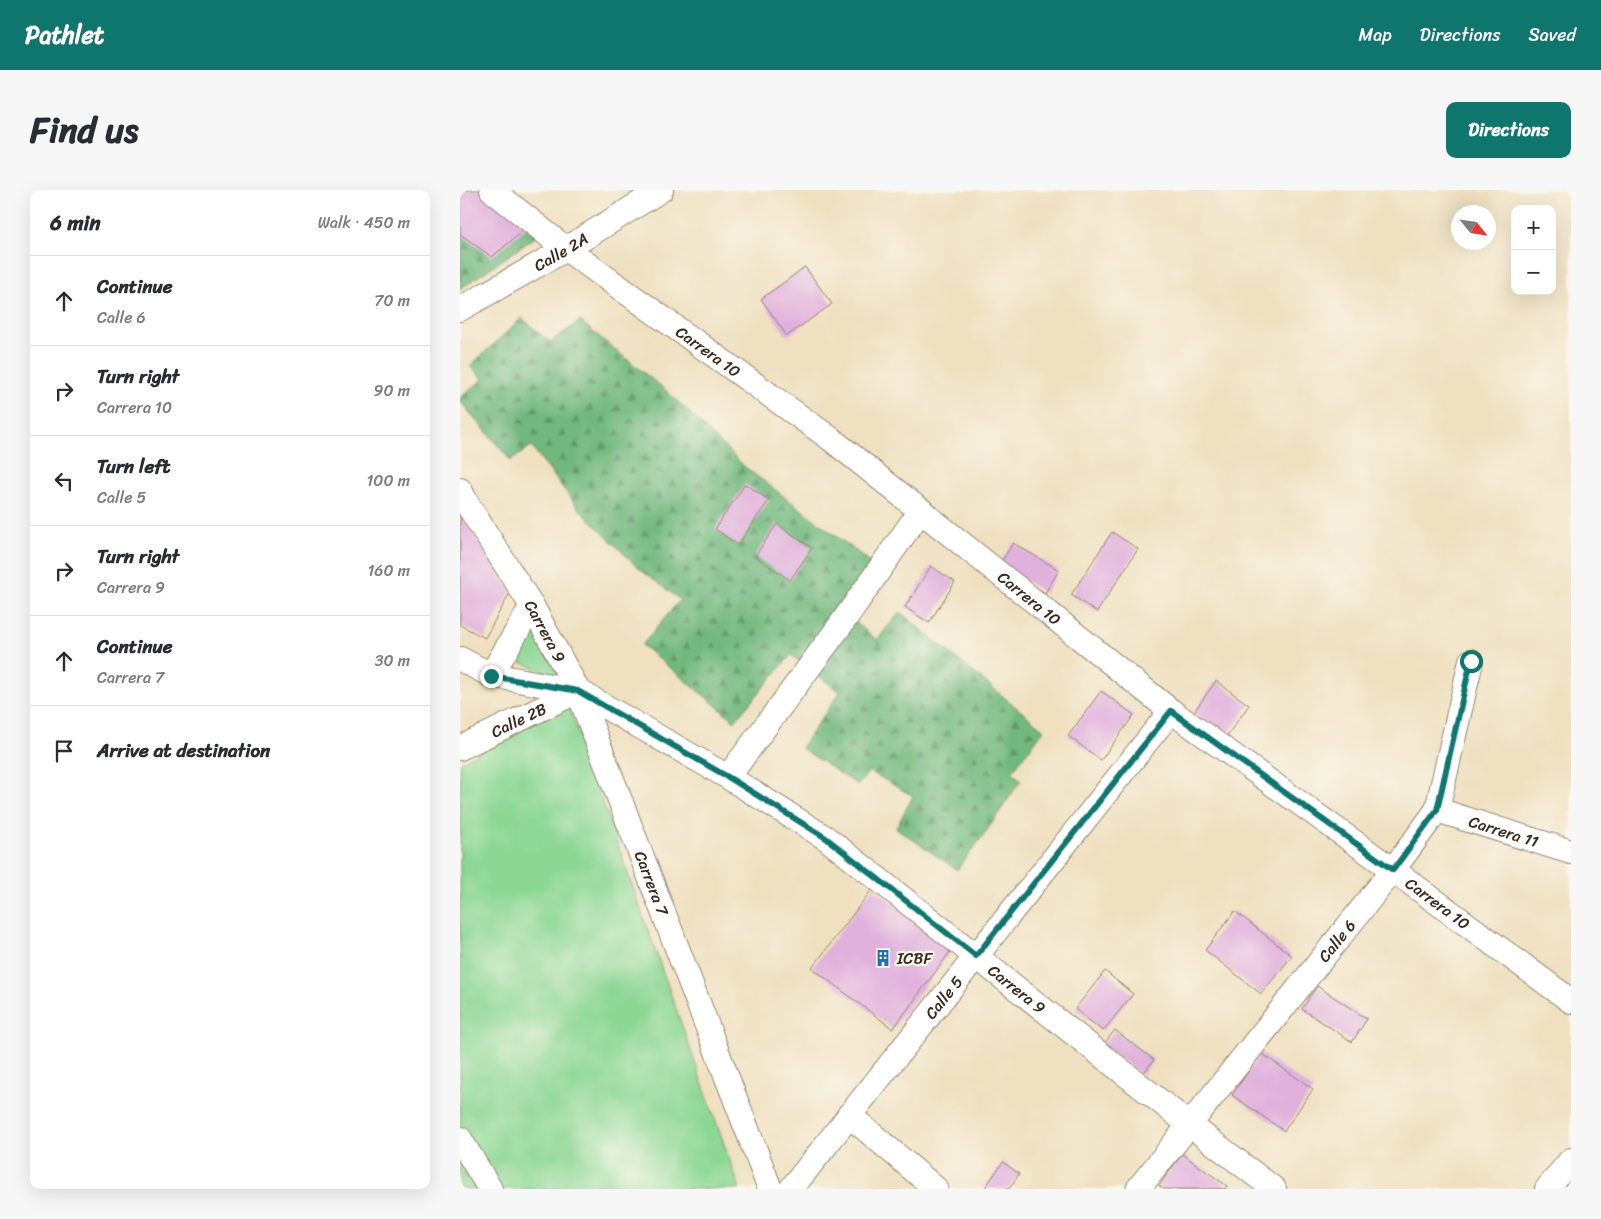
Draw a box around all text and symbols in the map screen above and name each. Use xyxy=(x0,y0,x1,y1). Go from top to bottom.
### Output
text: Pathlet xyxy=(25,14,104,56)
text: Map xyxy=(1359,19,1392,51)
text: Directions xyxy=(1420,19,1501,51)
text: Saved xyxy=(1529,19,1576,51)
text: Find us xyxy=(30,99,138,161)
button: Directions xyxy=(1446,102,1571,158)
text: 6 min xyxy=(50,204,101,242)
north arrow xyxy=(1451,205,1496,250)
map controls xyxy=(1511,205,1556,295)
button: + xyxy=(1511,205,1556,250)
text: Walk · 450 m xyxy=(318,208,410,237)
street label: Calle 2A xyxy=(528,225,594,280)
button: − xyxy=(1511,250,1556,295)
text: Continue xyxy=(97,270,173,303)
text: 70 m xyxy=(374,286,410,315)
icon: ahead xyxy=(50,287,78,315)
text: Calle 6 xyxy=(97,303,146,332)
street label: Carrera 10 xyxy=(669,318,747,385)
text: Turn right xyxy=(97,360,179,393)
text: 90 m xyxy=(374,376,410,405)
icon: right xyxy=(50,377,78,405)
text: Carrera 10 xyxy=(97,393,172,422)
text: Turn left xyxy=(97,450,170,483)
text: 100 m xyxy=(366,466,410,495)
icon: left xyxy=(50,467,78,495)
text: Calle 5 xyxy=(97,483,146,512)
text: Turn right xyxy=(97,540,179,573)
text: 160 m xyxy=(367,556,410,585)
icon: right xyxy=(50,557,78,585)
street label: Carrera 10 xyxy=(991,563,1068,633)
text: Carrera 9 xyxy=(97,573,165,602)
street label: Carrera 9 xyxy=(516,594,574,668)
text: Continue xyxy=(97,630,173,663)
text: 30 m xyxy=(375,646,410,675)
icon: ahead xyxy=(50,647,78,675)
route start xyxy=(1460,650,1483,673)
text: Carrera 7 xyxy=(97,663,164,692)
route end xyxy=(480,665,503,688)
street label: Calle 2B xyxy=(486,694,552,746)
text: Arrive at destination xyxy=(97,734,270,767)
icon: arrive xyxy=(50,737,78,765)
street label: Carrera 11 xyxy=(1465,807,1542,856)
street label: Carrera 7 xyxy=(626,847,678,921)
street label: Carrera 10 xyxy=(1399,870,1477,937)
street label: Calle 6 xyxy=(1310,913,1363,969)
place label: ICBF xyxy=(896,944,934,973)
building icon: ICBF xyxy=(873,948,893,968)
street label: Carrera 9 xyxy=(981,957,1053,1022)
street label: Calle 5 xyxy=(917,969,971,1026)

